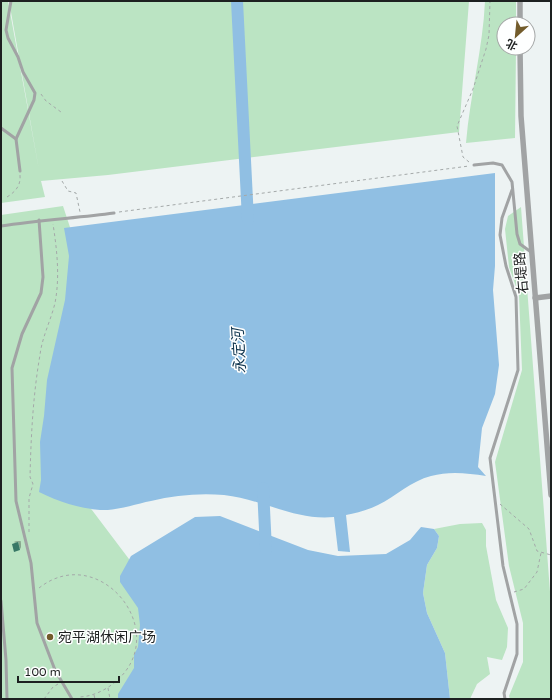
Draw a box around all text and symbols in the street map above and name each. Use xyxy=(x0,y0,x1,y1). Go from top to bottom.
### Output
north arrow xyxy=(496,16,536,56)
text: 北 xyxy=(504,36,520,53)
street label: 右堤路 xyxy=(511,251,532,295)
water label: 永定河 xyxy=(229,325,249,374)
place label: 宛平湖休闲广场 xyxy=(58,629,156,646)
marker: 宛平湖休闲广场 xyxy=(45,632,55,642)
scale bar xyxy=(18,658,119,684)
text: 100 m xyxy=(24,665,61,679)

